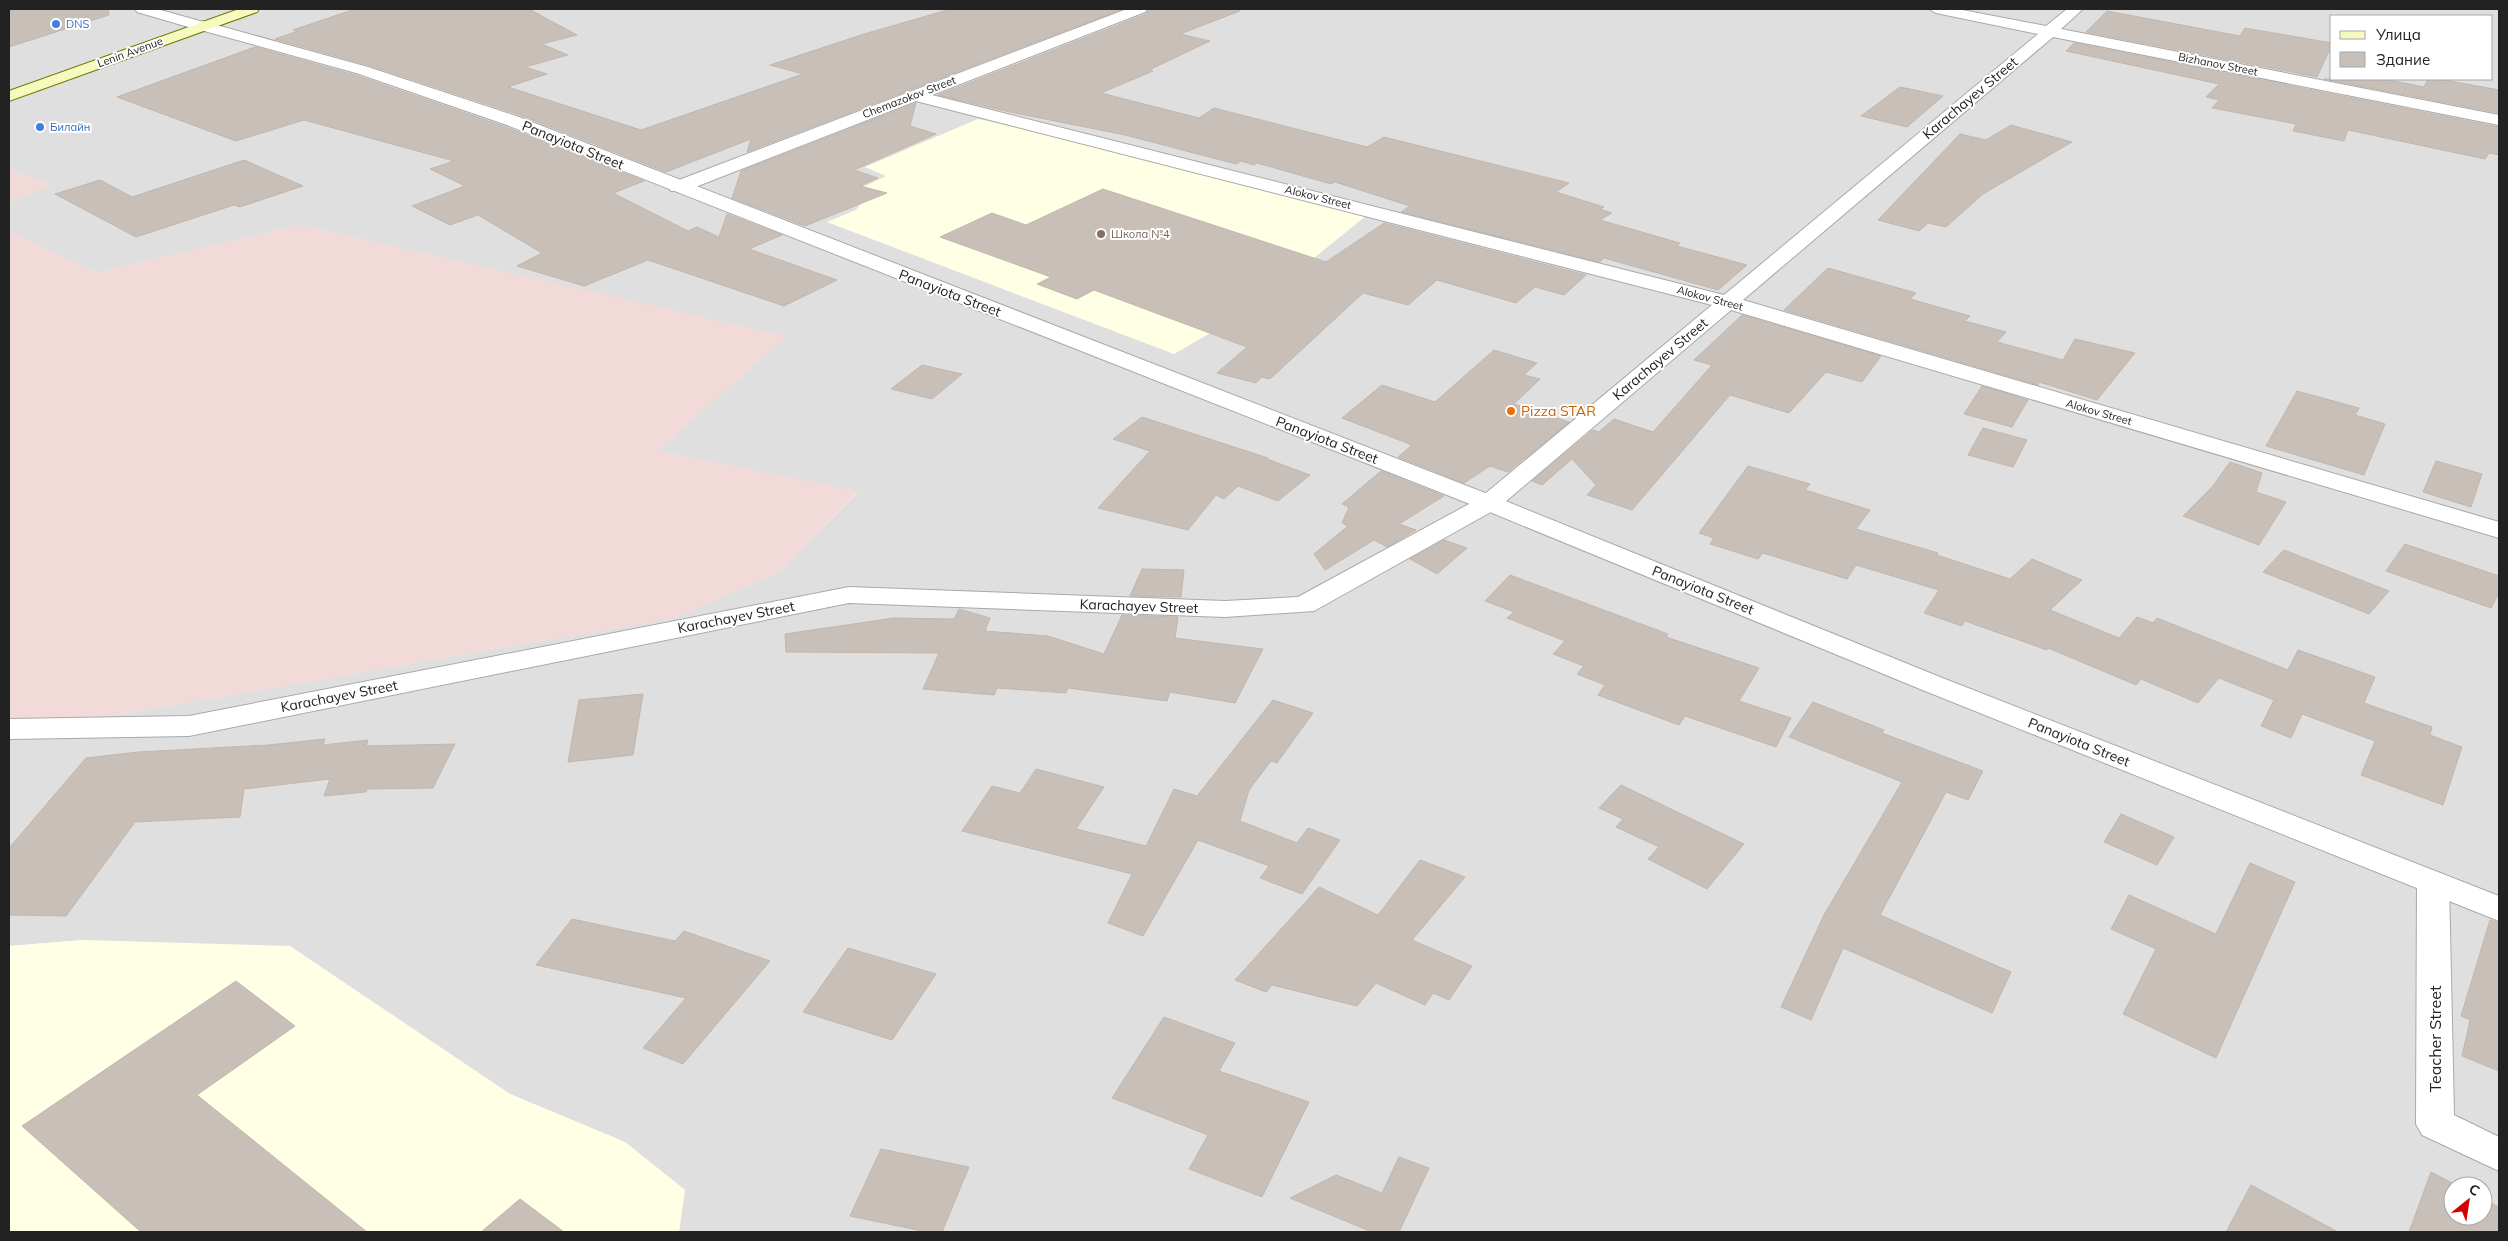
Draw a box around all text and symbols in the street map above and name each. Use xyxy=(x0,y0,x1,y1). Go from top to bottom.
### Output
legend xyxy=(2330,15,2493,80)
place label: DNS xyxy=(66,17,89,31)
marker: DNS xyxy=(50,18,62,30)
text: Улица xyxy=(2375,25,2421,44)
street label: Lenin Avenue xyxy=(95,34,165,70)
street label: Bizhanov Street xyxy=(2177,49,2259,79)
text: Здание xyxy=(2376,50,2430,69)
street label: Karachayev Street xyxy=(1919,53,2021,143)
street label: Chemazokov Street xyxy=(860,73,958,121)
street label: Panayiota Street xyxy=(520,116,627,174)
place label: Билайн xyxy=(50,120,90,134)
marker: Билайн xyxy=(34,121,46,133)
street label: Alokov Street xyxy=(1283,182,1353,212)
place label: Школа №4 xyxy=(1111,227,1170,241)
marker: Школа №4 xyxy=(1095,228,1107,240)
street label: Panayiota Street xyxy=(896,265,1004,321)
street label: Alokov Street xyxy=(1675,282,1745,314)
street label: Karachayev Street xyxy=(1609,314,1711,404)
street label: Alokov Street xyxy=(2064,396,2134,428)
place label: Pizza STAR xyxy=(1521,402,1596,420)
marker: Pizza STAR xyxy=(1505,405,1517,417)
street label: Panayiota Street xyxy=(1273,412,1381,468)
street label: Panayiota Street xyxy=(1650,561,1757,619)
street label: Karachayev Street xyxy=(1079,595,1199,617)
street label: Karachayev Street xyxy=(676,597,796,637)
street label: Karachayev Street xyxy=(279,676,399,716)
street label: Panayiota Street xyxy=(2026,713,2133,771)
street label: Teacher Street xyxy=(2425,985,2445,1092)
north arrow xyxy=(2443,1176,2493,1226)
text: С xyxy=(2466,1180,2483,1200)

